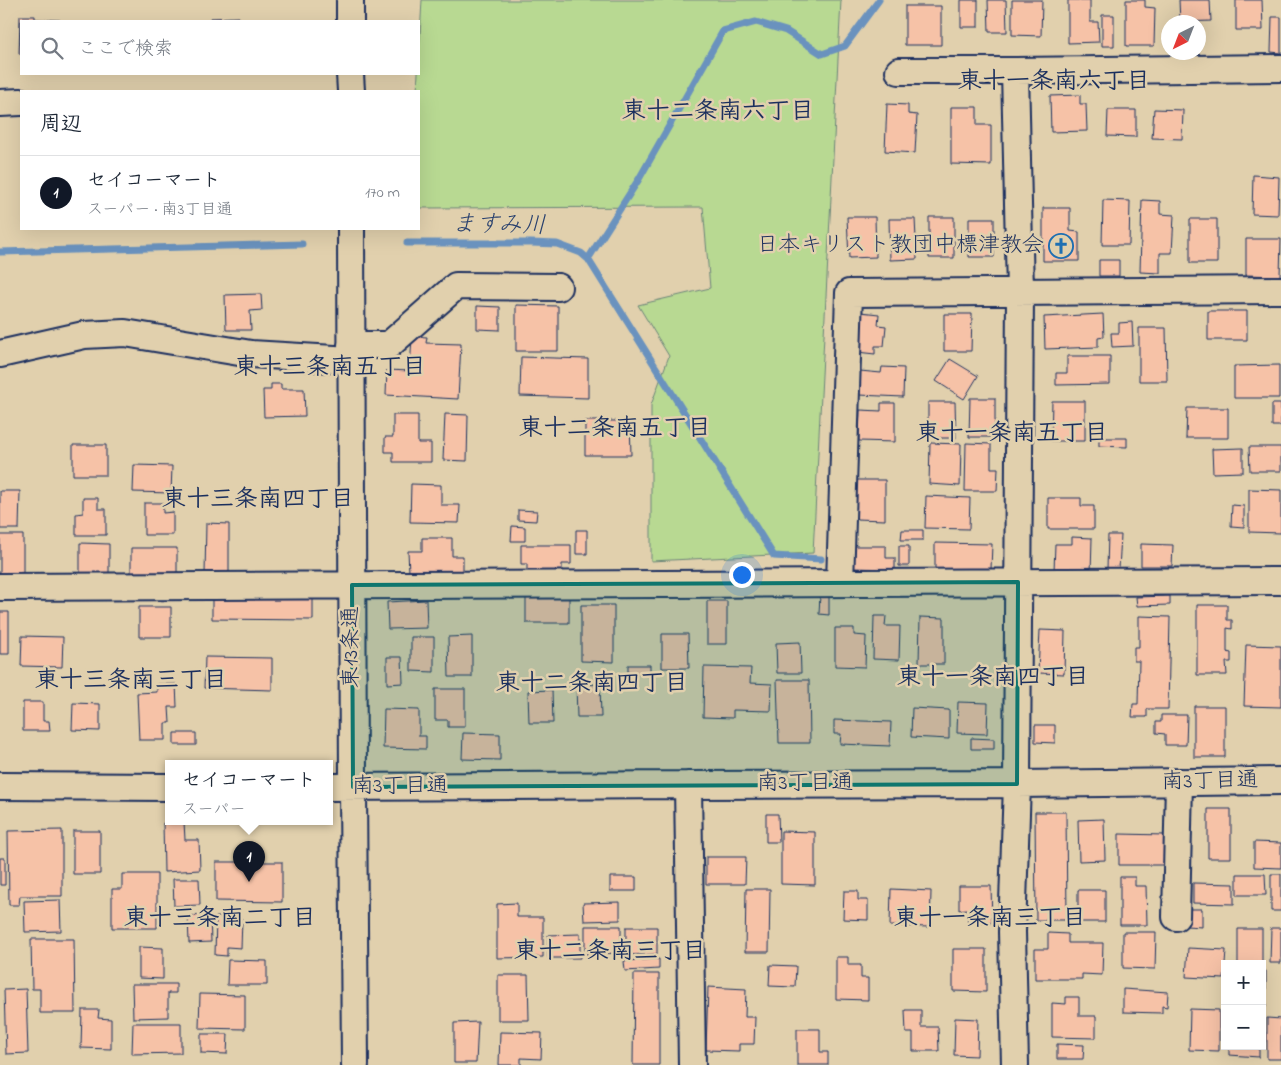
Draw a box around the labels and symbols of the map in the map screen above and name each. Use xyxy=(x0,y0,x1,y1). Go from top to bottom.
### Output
north arrow xyxy=(1161,15,1206,60)
district label: 東十一条南六丁目 xyxy=(958,65,1150,100)
district label: 東十二条南六丁目 xyxy=(622,95,814,130)
water label: ますみ川 xyxy=(452,208,546,244)
place label: 日本キリスト教団中標津教会 xyxy=(756,230,1044,262)
church icon: 日本キリスト教団中標津教会 xyxy=(1048,233,1074,259)
district label: 東十三条南五丁目 xyxy=(234,351,426,386)
district label: 東十二条南五丁目 xyxy=(519,412,711,447)
district label: 東十一条南五丁目 xyxy=(916,417,1108,452)
district label: 東十三条南四丁目 xyxy=(162,483,354,518)
your location xyxy=(729,562,755,588)
street label: 東13条通 xyxy=(336,606,368,688)
district label: 東十一条南四丁目 xyxy=(897,661,1089,696)
district label: 東十三条南三丁目 xyxy=(35,664,227,699)
district label: 東十二条南四丁目 xyxy=(496,667,688,702)
street label: 南3丁目通 xyxy=(1161,765,1259,799)
street label: 南3丁目通 xyxy=(756,768,854,800)
street label: 南3丁目通 xyxy=(351,771,449,803)
pin: 1 xyxy=(233,841,265,882)
district label: 東十三条南二丁目 xyxy=(124,902,316,937)
district label: 東十一条南三丁目 xyxy=(894,902,1086,937)
district label: 東十二条南三丁目 xyxy=(514,935,706,970)

